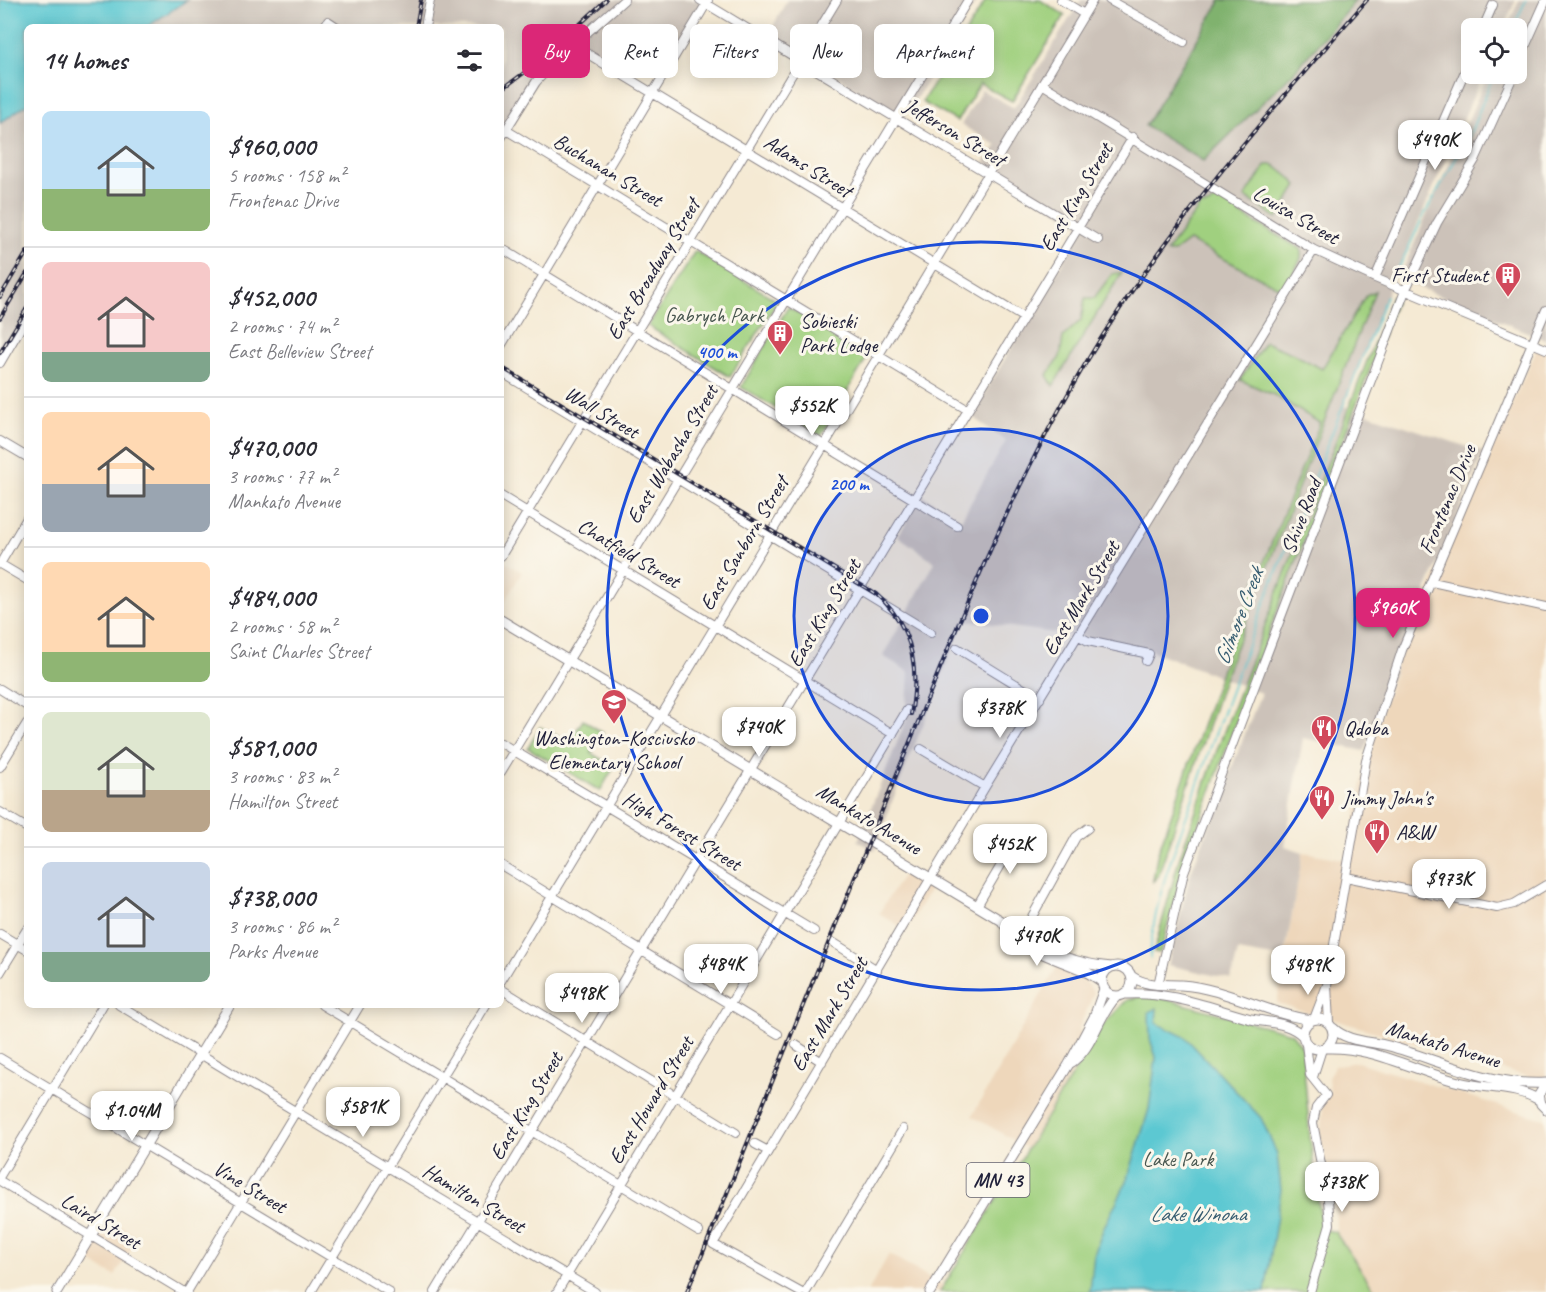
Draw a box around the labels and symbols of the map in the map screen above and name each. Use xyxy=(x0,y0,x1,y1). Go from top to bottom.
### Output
street label: Jefferson Street xyxy=(899,91,1013,174)
pin: $490K xyxy=(1393,120,1477,171)
street label: Buchanan Street xyxy=(549,127,669,214)
street label: Adams Street xyxy=(759,129,859,205)
street label: East King Street xyxy=(1034,137,1119,256)
street label: Louisa Street xyxy=(1248,180,1345,251)
street label: East Broadway Street xyxy=(601,191,707,344)
building icon: First Student xyxy=(1493,260,1523,298)
place label: First Student xyxy=(1391,262,1490,288)
park label: Gabrych Park xyxy=(665,302,766,328)
place label: Sobieski Park Lodge xyxy=(800,308,878,358)
building icon: Sobieski Park Lodge xyxy=(765,318,795,356)
text: 400 m xyxy=(698,341,738,363)
street label: East Wabasha Street xyxy=(620,378,725,528)
street label: Wall Street xyxy=(560,380,646,445)
pin: $552K xyxy=(770,386,854,437)
street label: Frontenac Drive xyxy=(1412,440,1482,557)
street label: East Sanborn Street xyxy=(694,469,796,615)
street label: Shive Road xyxy=(1275,472,1328,557)
text: 200 m xyxy=(830,473,870,495)
street label: Chatfield Street xyxy=(573,512,687,595)
street label: East Mark Street xyxy=(1037,534,1126,660)
street label: East King Street xyxy=(782,553,867,672)
water label: Gilmore Creek xyxy=(1208,560,1272,669)
pin: $960K xyxy=(1351,588,1435,639)
centre of rings xyxy=(971,606,991,626)
school or university icon: Washington–Kosciusko Elementary School xyxy=(599,687,629,725)
pin: $378K xyxy=(958,688,1042,739)
pin: $740K xyxy=(717,707,801,758)
restaurant icon: Qdoba xyxy=(1309,713,1339,751)
place label: Qdoba xyxy=(1344,715,1389,741)
place label: Washington–Kosciusko Elementary School xyxy=(534,725,696,775)
street label: Mankato Avenue xyxy=(812,778,927,861)
restaurant icon: Jimmy John's xyxy=(1307,783,1337,821)
street label: High Forest Street xyxy=(618,785,748,878)
place label: Jimmy John's xyxy=(1341,785,1434,811)
restaurant icon: A&W xyxy=(1362,817,1392,855)
place label: A&W xyxy=(1396,819,1437,845)
pin: $452K xyxy=(968,824,1052,875)
pin: $973K xyxy=(1407,859,1491,910)
pin: $470K xyxy=(995,916,1079,967)
pin: $484K xyxy=(679,944,763,995)
pin: $489K xyxy=(1266,945,1350,996)
street label: East Mark Street xyxy=(785,950,874,1076)
pin: $498K xyxy=(540,973,624,1024)
street label: Mankato Avenue xyxy=(1383,1014,1504,1074)
street label: East Howard Street xyxy=(603,1030,700,1169)
street label: East King Street xyxy=(484,1046,569,1165)
pin: $581K xyxy=(321,1087,405,1138)
pin: $1.04M xyxy=(83,1091,181,1142)
park label: Lake Park xyxy=(1143,1146,1215,1172)
street label: Vine Street xyxy=(209,1155,293,1220)
street label: Hamilton Street xyxy=(418,1157,532,1240)
pin: $738K xyxy=(1300,1162,1384,1213)
road number: MN 43 xyxy=(966,1163,1030,1197)
street label: Laird Street xyxy=(56,1187,147,1256)
water label: Lake Winona xyxy=(1150,1200,1248,1228)

